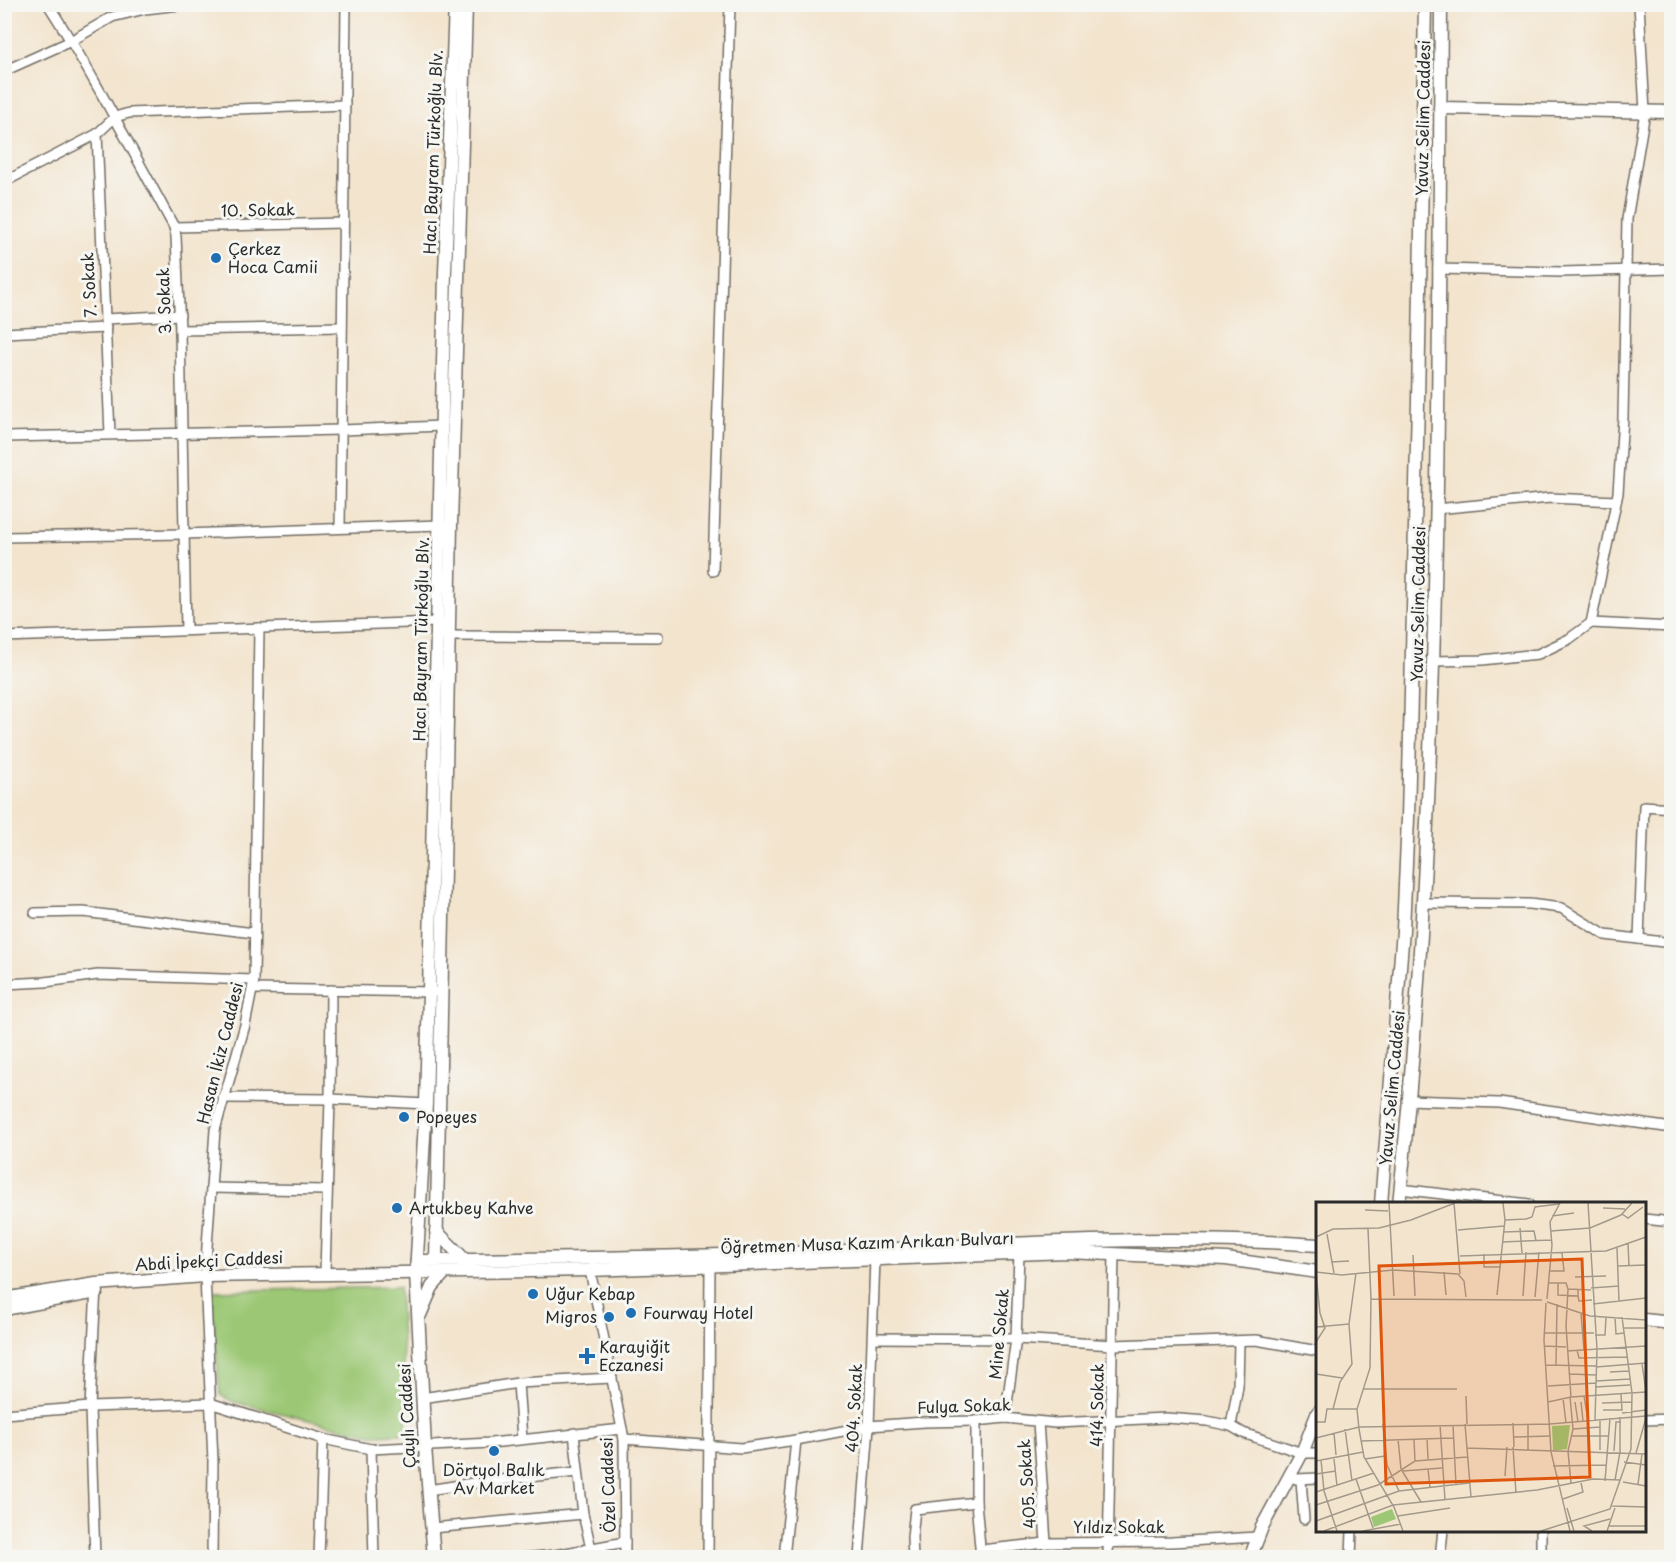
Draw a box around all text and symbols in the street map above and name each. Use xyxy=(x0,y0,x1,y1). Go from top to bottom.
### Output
street label: Yavuz Selim Caddesi xyxy=(1409,40,1435,196)
street label: Hacı Bayram Türkoğlu Blv. xyxy=(416,49,448,255)
street label: 10. Sokak xyxy=(221,196,295,222)
place label: Çerkez Hoca Camii xyxy=(228,236,318,278)
marker: Çerkez Hoca Camii xyxy=(209,251,223,265)
street label: 7. Sokak xyxy=(74,252,102,318)
street label: 3. Sokak xyxy=(150,267,176,335)
street label: Yavuz Selim Caddesi xyxy=(1404,526,1430,682)
street label: Hacı Bayram Türkoğlu Blv. xyxy=(406,536,434,742)
street label: Hasan İkiz Caddesi xyxy=(190,979,248,1126)
street label: Yavuz Selim Caddesi xyxy=(1372,1009,1410,1167)
place label: Popeyes xyxy=(416,1104,477,1128)
marker: Popeyes xyxy=(397,1110,411,1124)
place label: Artukbey Kahve xyxy=(409,1195,534,1219)
marker: Artukbey Kahve xyxy=(390,1201,404,1215)
inset map xyxy=(1316,1202,1646,1532)
street label: Öğretmen Musa Kazım Arıkan Bulvarı xyxy=(720,1225,1014,1259)
street label: Abdi İpekçi Caddesi xyxy=(134,1244,284,1276)
place label: Uğur Kebap xyxy=(545,1281,635,1305)
marker: Uğur Kebap xyxy=(526,1287,540,1301)
street label: Mine Sokak xyxy=(982,1287,1014,1380)
place label: Fourway Hotel xyxy=(643,1300,753,1324)
place label: Migros xyxy=(545,1304,597,1328)
marker: Fourway Hotel xyxy=(624,1306,638,1320)
marker: Migros xyxy=(602,1310,616,1324)
place label: Karayiğit Eczanesi xyxy=(599,1334,671,1376)
marker: Karayiğit Eczanesi xyxy=(580,1349,594,1363)
street label: Çaylı Caddesi xyxy=(391,1363,421,1469)
street label: 404. Sokak xyxy=(839,1363,867,1453)
street label: 414. Sokak xyxy=(1083,1363,1109,1447)
street label: Fulya Sokak xyxy=(917,1391,1011,1419)
street label: Özel Caddesi xyxy=(593,1437,621,1533)
street label: 405. Sokak xyxy=(1011,1439,1041,1530)
marker: Dörtyol Balık Av Market xyxy=(487,1444,501,1458)
place label: Dörtyol Balık Av Market xyxy=(443,1457,545,1499)
street label: Yıldız Sokak xyxy=(1073,1514,1165,1538)

